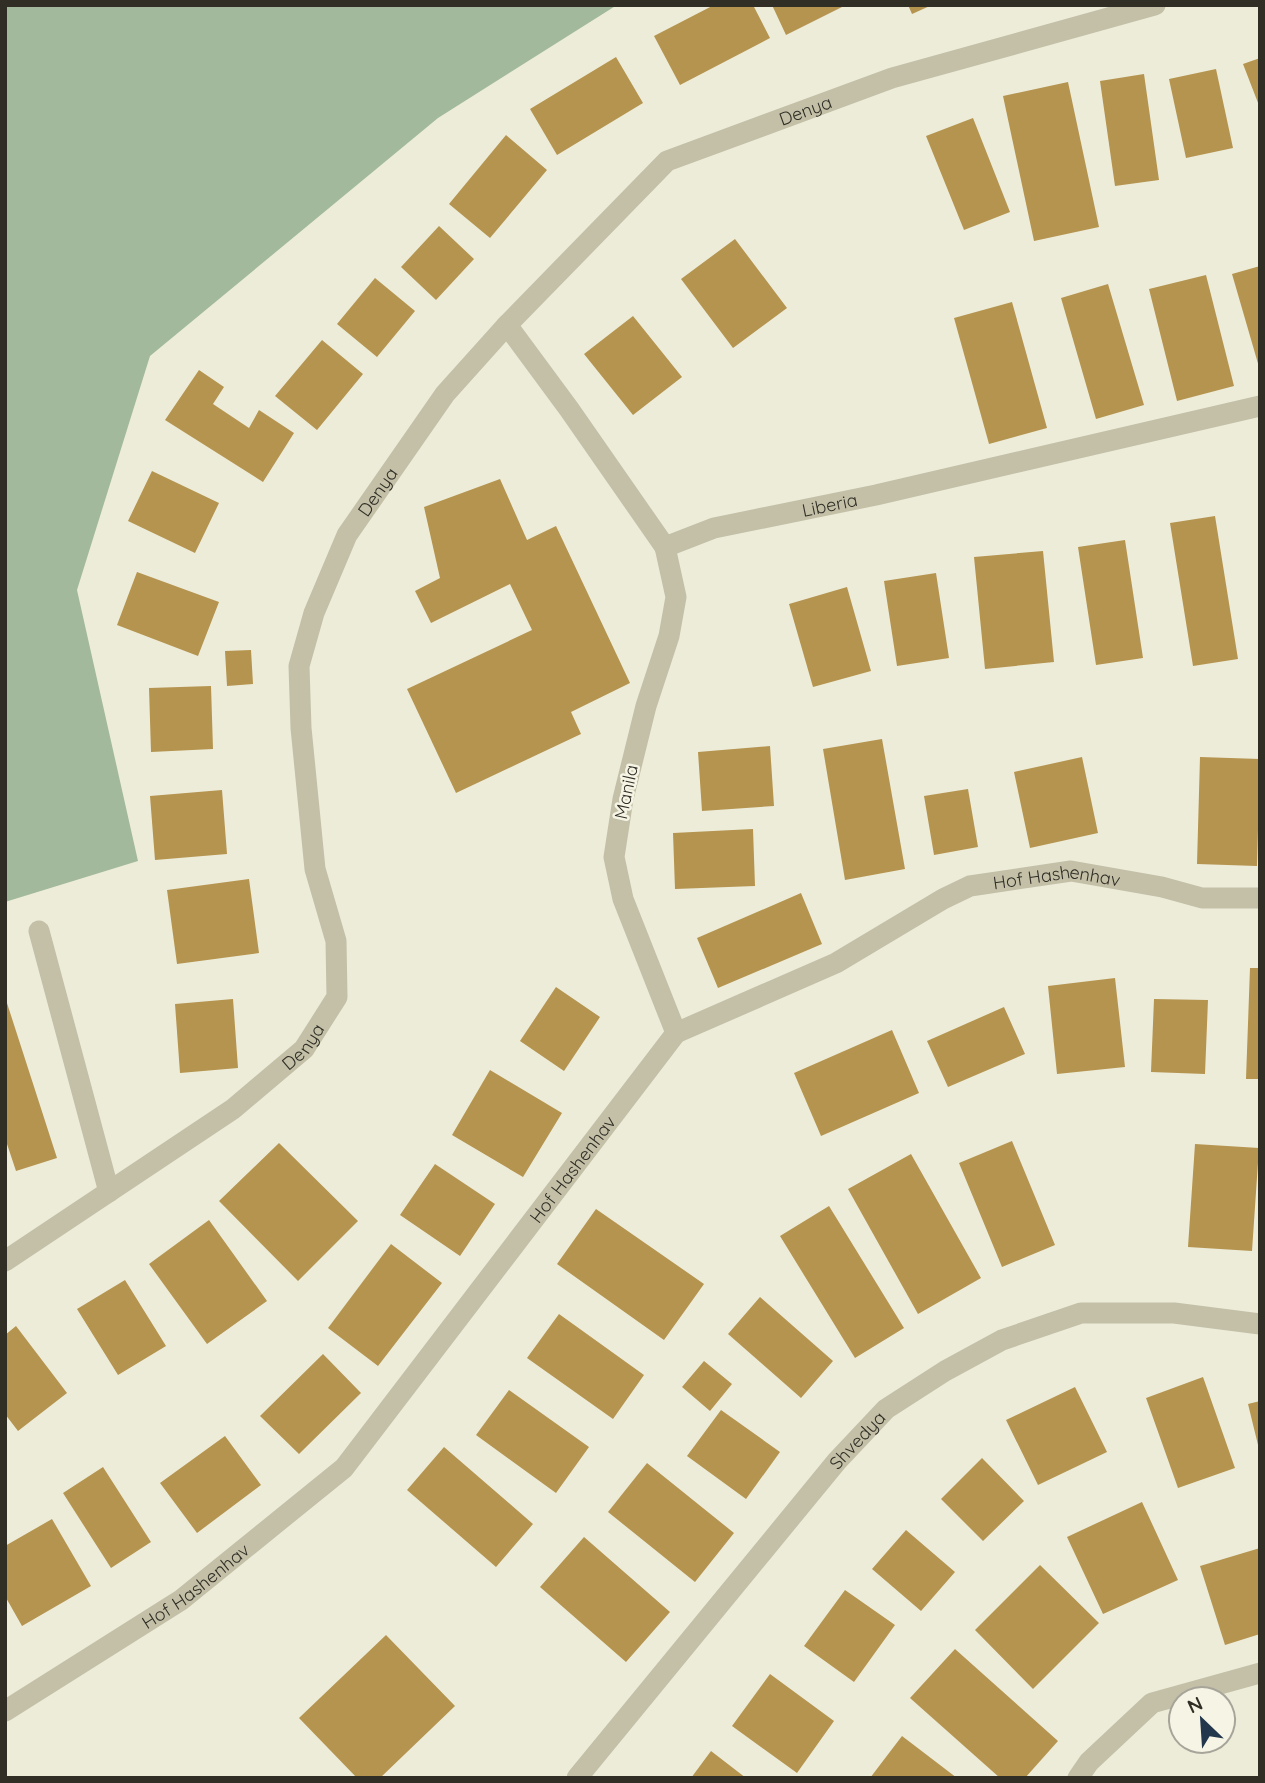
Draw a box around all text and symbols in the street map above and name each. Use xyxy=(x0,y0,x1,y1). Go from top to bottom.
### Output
street label: Denya xyxy=(776,90,835,130)
street label: Denya xyxy=(352,462,402,521)
street label: Liberia xyxy=(800,488,859,521)
street label: Manila xyxy=(609,763,643,821)
street label: Hof Hashenhav xyxy=(991,859,1122,894)
street label: Denya xyxy=(276,1019,329,1075)
street label: Hof Hashenhav xyxy=(524,1111,620,1227)
street label: Shvedya xyxy=(824,1406,890,1474)
street label: Hof Hashenhav xyxy=(137,1538,254,1633)
north arrow xyxy=(1167,1685,1237,1755)
text: N xyxy=(1183,1691,1206,1718)

